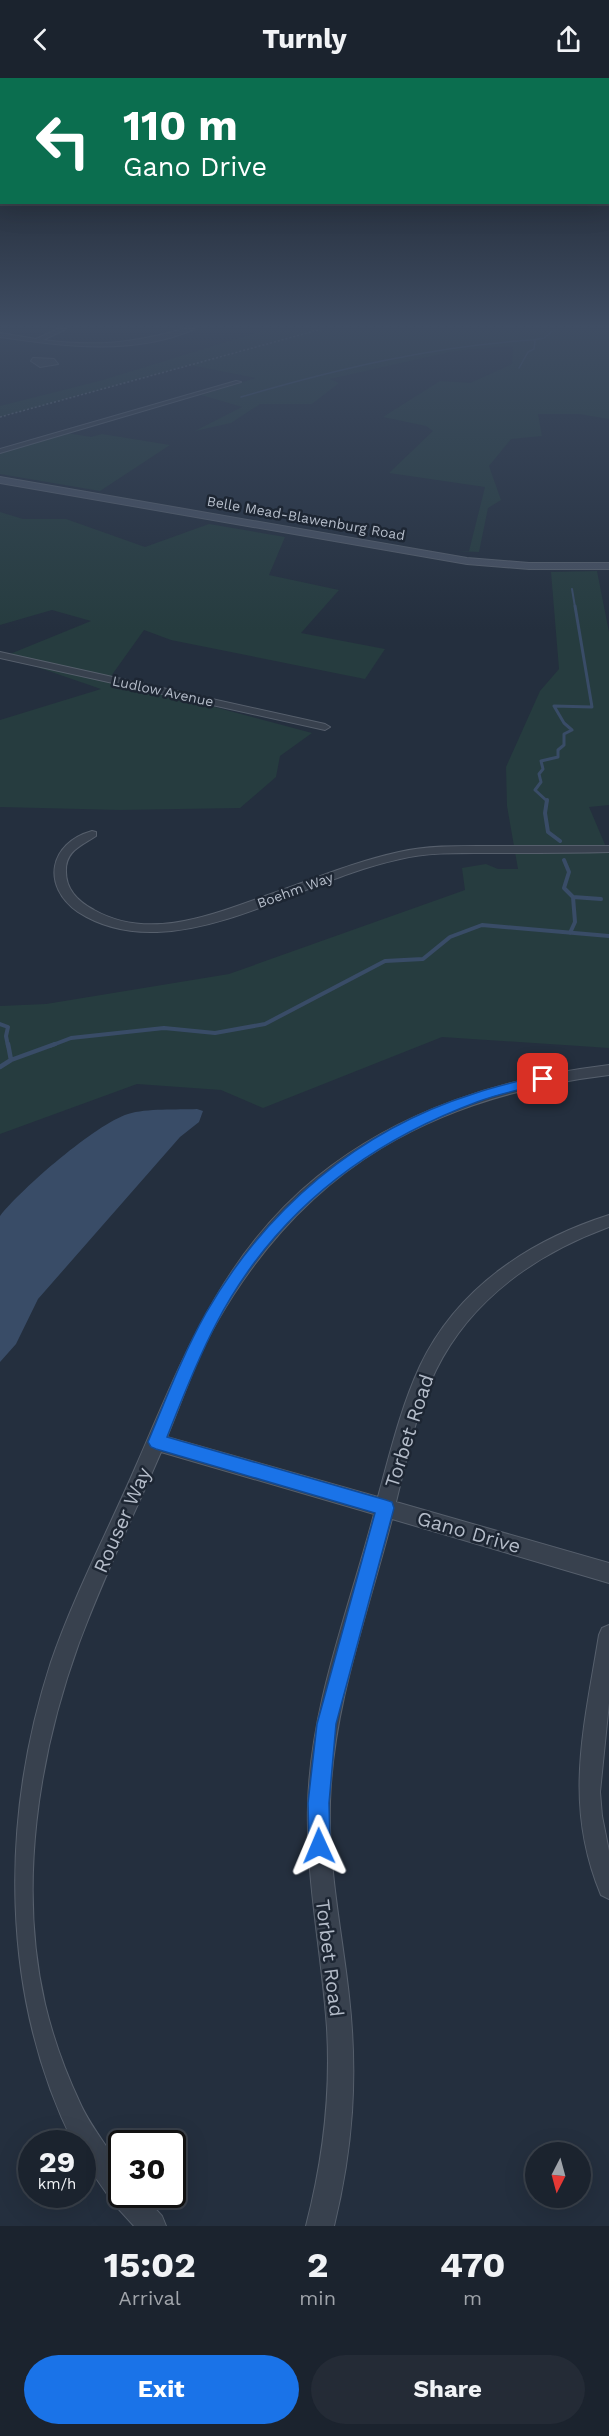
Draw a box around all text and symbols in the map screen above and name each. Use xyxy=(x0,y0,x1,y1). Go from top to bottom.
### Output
icon: back xyxy=(24,23,57,56)
text: Turnly xyxy=(262,23,347,55)
icon: share xyxy=(552,23,585,56)
text: 110 m xyxy=(123,101,238,150)
icon: left xyxy=(24,102,102,180)
text: Gano Drive xyxy=(123,151,267,183)
street label: Belle Mead-Blawenburg Road xyxy=(206,493,406,543)
street label: Ludlow Avenue xyxy=(111,672,215,710)
street label: Boehm Way xyxy=(255,869,336,911)
pin xyxy=(517,1053,568,1104)
icon: arrive xyxy=(526,1062,559,1095)
street label: Torbet Road xyxy=(379,1371,439,1491)
street label: Rouser Way xyxy=(88,1463,156,1576)
street label: Gano Drive xyxy=(414,1506,524,1558)
position arrow xyxy=(287,1814,351,1878)
street label: Torbet Road xyxy=(311,1898,349,2018)
speed limit sign: 30 xyxy=(108,2130,186,2208)
north arrow xyxy=(525,2142,591,2208)
map controls xyxy=(525,2142,591,2208)
text: 29 xyxy=(39,2144,75,2179)
text: km/h xyxy=(38,2175,76,2193)
text: 15:02 xyxy=(104,2244,196,2286)
text: 2 xyxy=(307,2244,328,2286)
text: 470 xyxy=(440,2244,505,2286)
text: Arrival xyxy=(118,2286,181,2310)
text: min xyxy=(299,2286,336,2310)
text: m xyxy=(463,2286,482,2310)
button: Exit xyxy=(24,2355,299,2424)
button: Share xyxy=(311,2355,585,2424)

